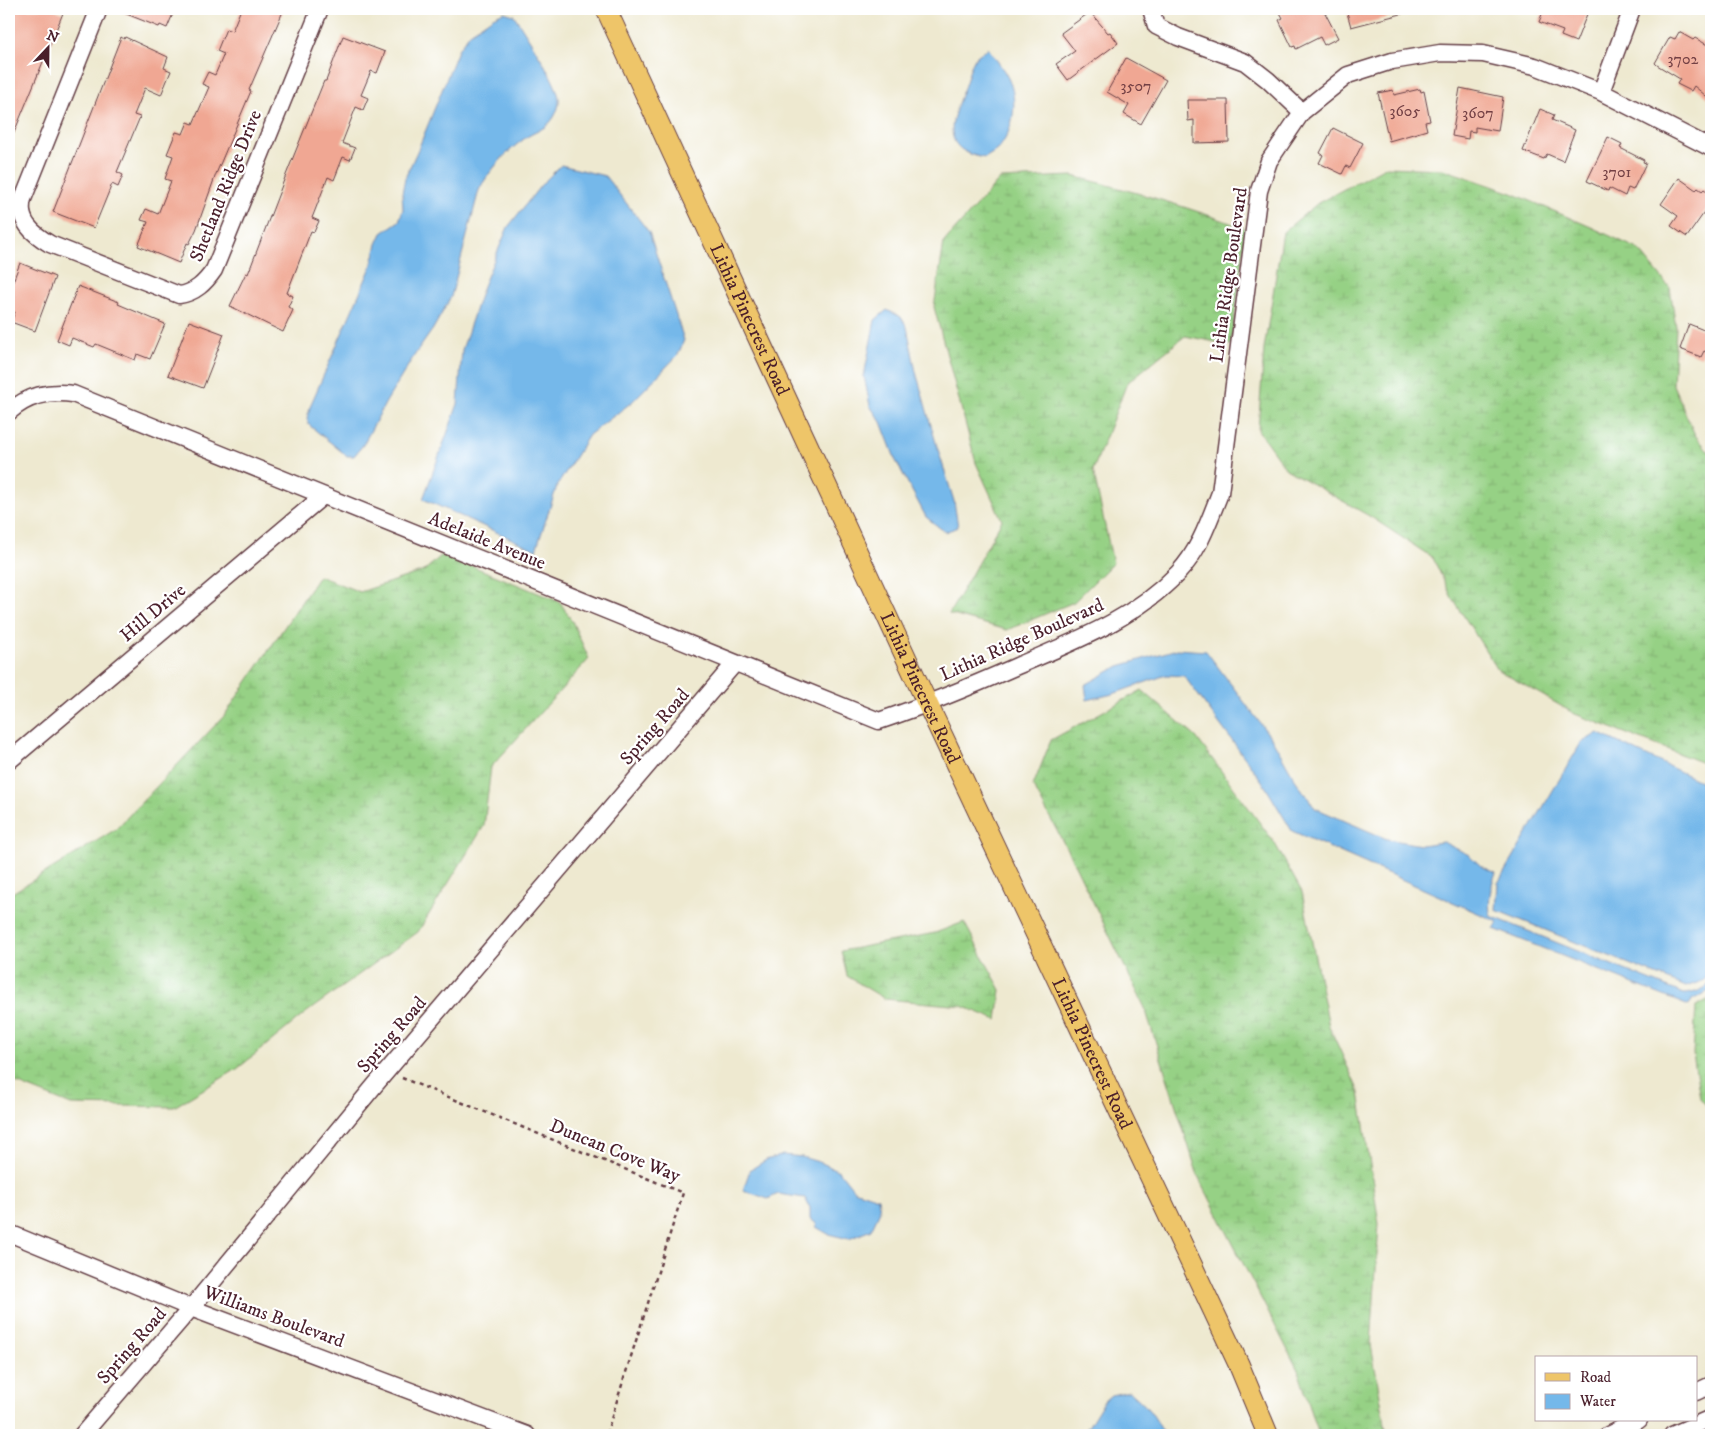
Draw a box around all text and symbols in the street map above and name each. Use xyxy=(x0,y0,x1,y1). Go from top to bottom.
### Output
north arrow xyxy=(22,22,72,72)
text: N xyxy=(44,26,62,48)
house number: 3702 xyxy=(1668,49,1699,69)
house number: 3507 xyxy=(1121,76,1151,96)
house number: 3605 xyxy=(1390,101,1420,121)
house number: 3607 xyxy=(1462,103,1494,123)
street label: Shetland Ridge Drive xyxy=(185,107,267,265)
house number: 3701 xyxy=(1603,162,1632,182)
street label: Lithia Ridge Boulevard xyxy=(1205,185,1253,364)
street label: Lithia Pinecrest Road xyxy=(705,240,795,399)
street label: Adelaide Avenue xyxy=(425,507,549,575)
street label: Hill Drive xyxy=(115,579,191,647)
street label: Lithia Ridge Boulevard xyxy=(937,593,1108,686)
street label: Lithia Pinecrest Road xyxy=(875,608,966,768)
street label: Spring Road xyxy=(615,684,695,770)
street label: Lithia Pinecrest Road xyxy=(1047,974,1138,1133)
street label: Spring Road xyxy=(352,992,432,1078)
street label: Duncan Cove Way xyxy=(546,1114,685,1188)
street label: Williams Boulevard xyxy=(199,1281,348,1353)
street label: Spring Road xyxy=(92,1303,172,1389)
legend xyxy=(1535,1356,1698,1422)
text: Road xyxy=(1580,1368,1612,1387)
text: Water xyxy=(1579,1392,1616,1411)

